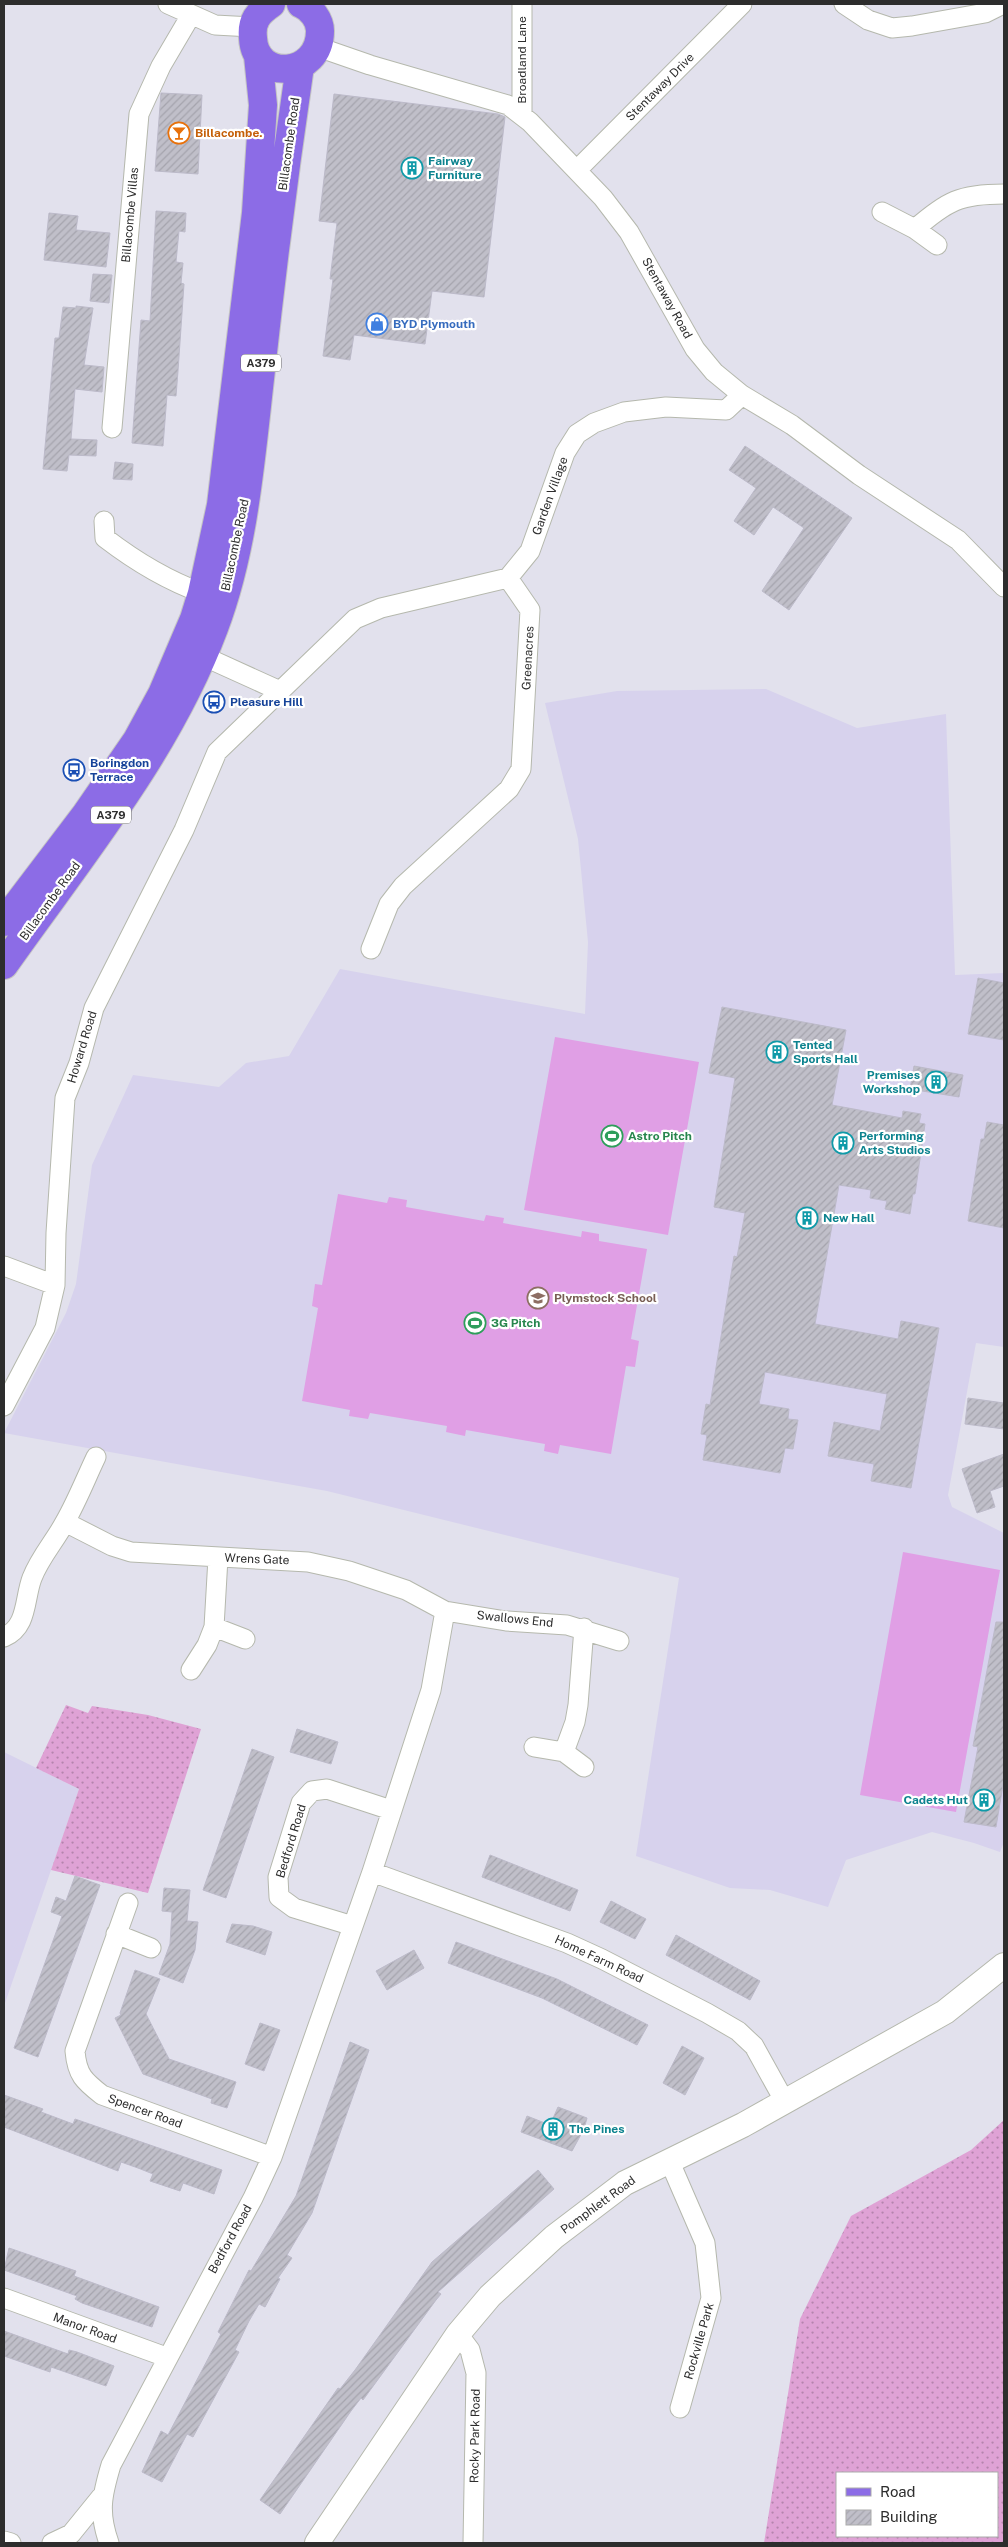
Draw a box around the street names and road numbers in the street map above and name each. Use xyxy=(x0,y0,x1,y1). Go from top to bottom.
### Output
street label: Broadland Lane xyxy=(515,16,529,104)
street label: Stentaway Drive xyxy=(623,50,697,124)
street label: Billacombe Road xyxy=(276,97,302,191)
street label: Billacombe Villas xyxy=(119,167,141,263)
street label: Stentaway Road xyxy=(639,255,695,341)
road number: A379 xyxy=(241,354,281,372)
street label: Garden Village xyxy=(529,455,571,537)
street label: Billacombe Road xyxy=(218,498,252,592)
street label: Greenacres xyxy=(519,625,537,691)
road number: A379 xyxy=(91,806,131,824)
street label: Billacombe Road xyxy=(17,859,83,943)
street label: Howard Road xyxy=(64,1009,100,1085)
street label: Wrens Gate xyxy=(224,1551,290,1567)
street label: Swallows End xyxy=(476,1608,554,1630)
street label: Bedford Road xyxy=(273,1802,309,1880)
street label: Home Farm Road xyxy=(553,1932,645,1986)
street label: Spencer Road xyxy=(106,2091,184,2131)
street label: Pomphlett Road xyxy=(558,2173,638,2237)
street label: Bedford Road xyxy=(205,2202,255,2276)
street label: Rockville Park xyxy=(681,2301,717,2381)
street label: Manor Road xyxy=(51,2310,119,2346)
street label: Rocky Park Road xyxy=(467,2389,483,2483)

